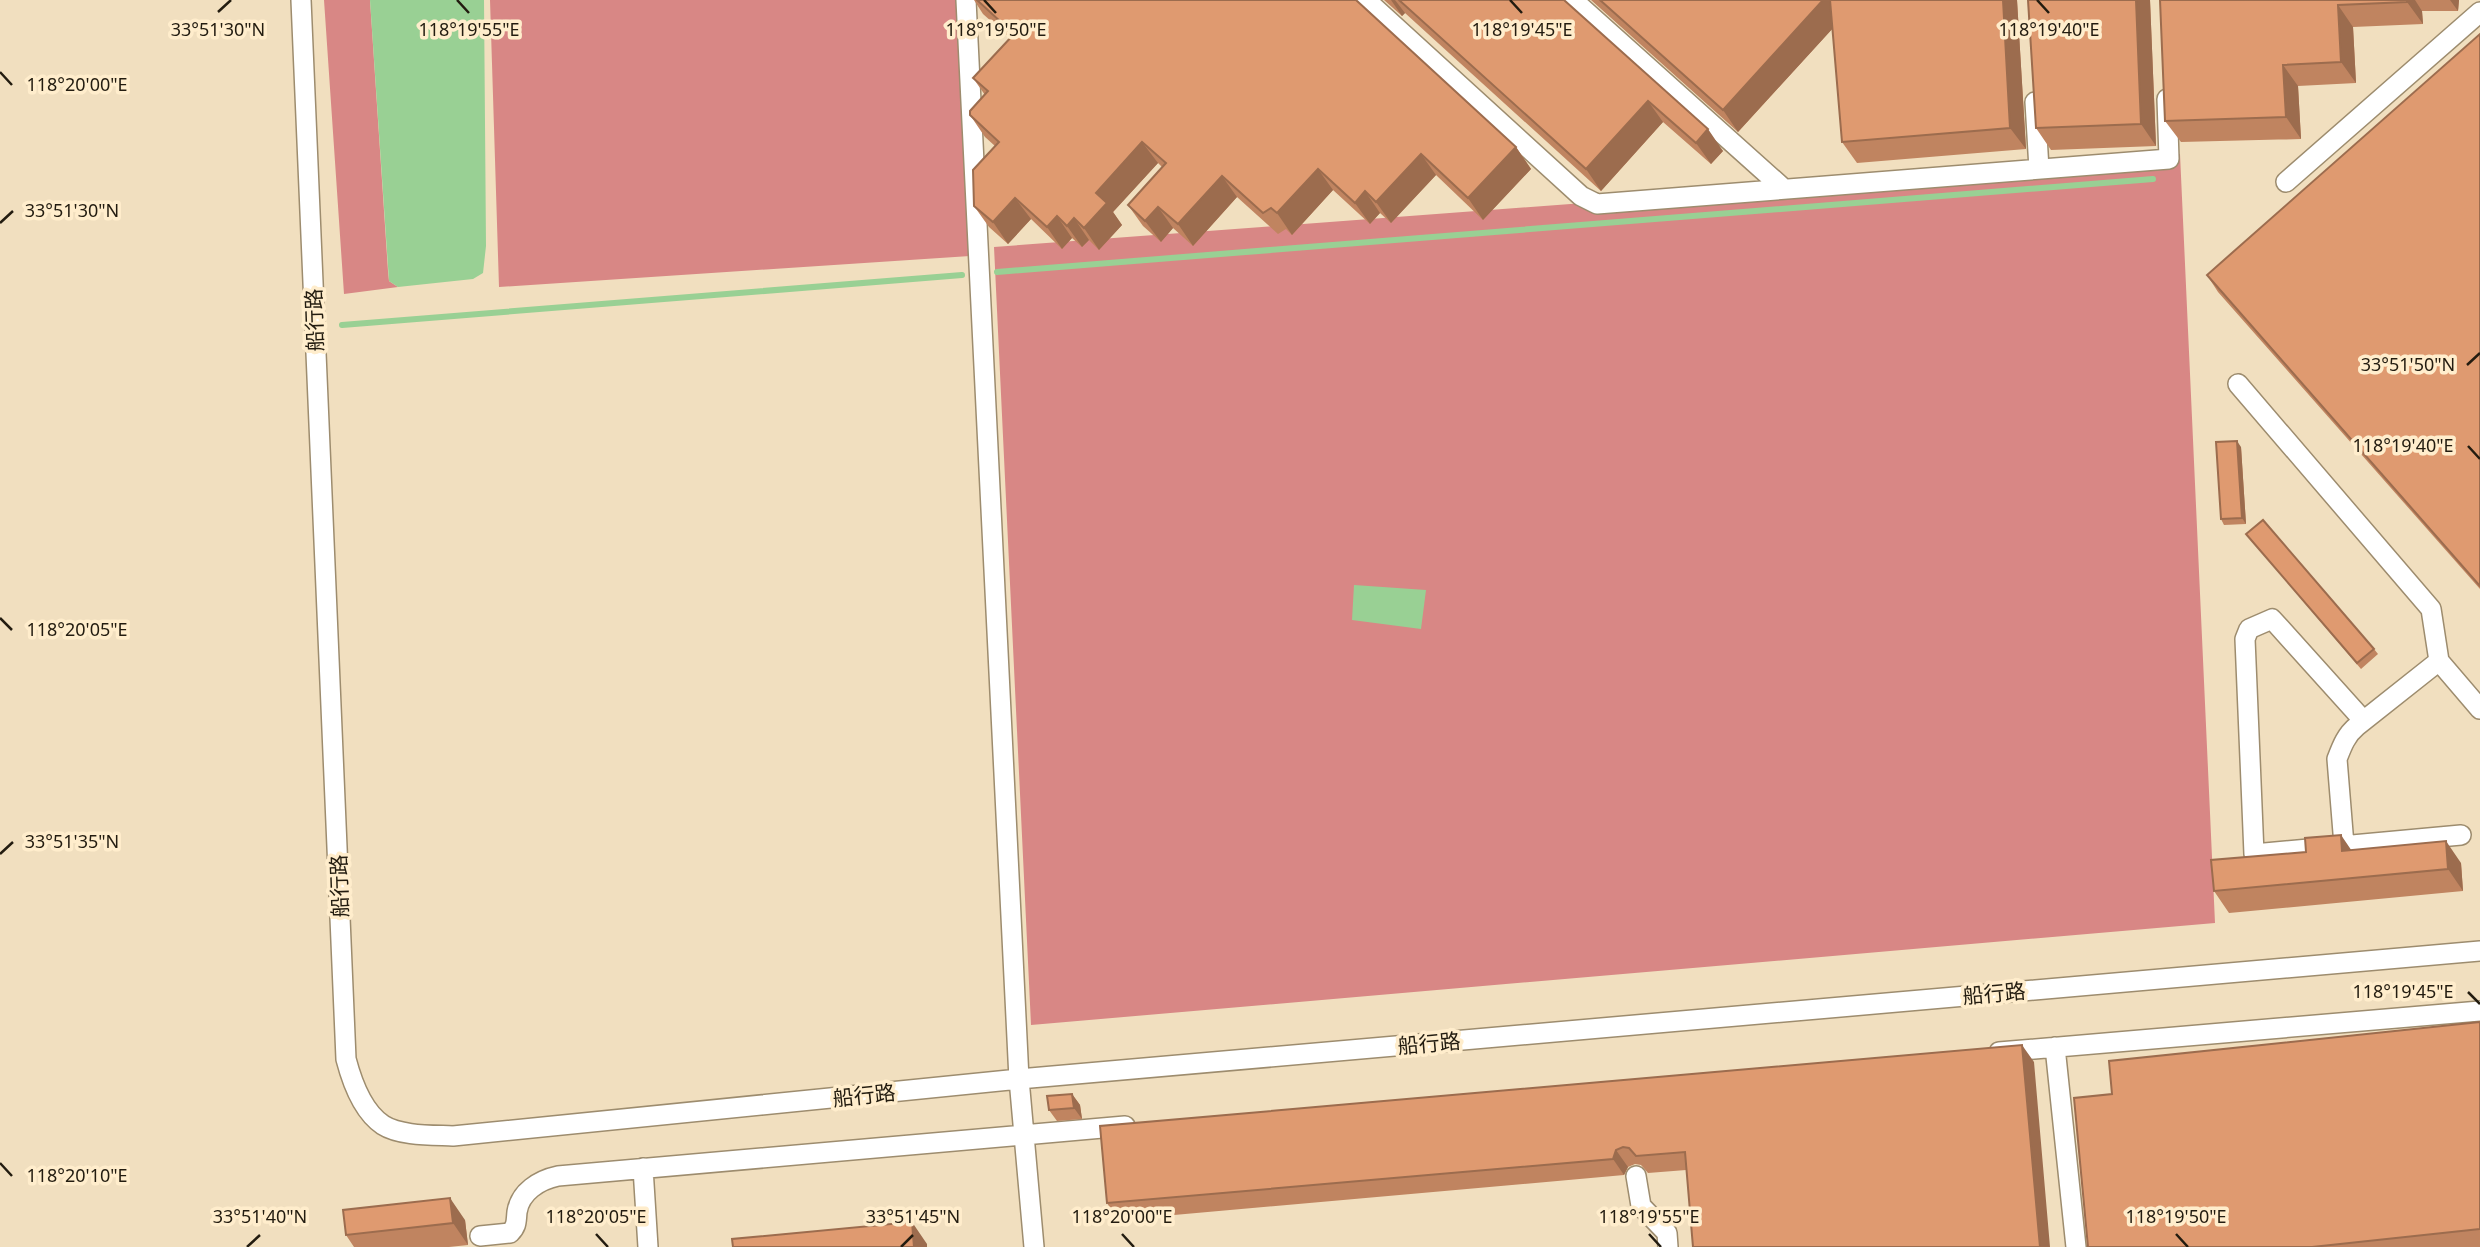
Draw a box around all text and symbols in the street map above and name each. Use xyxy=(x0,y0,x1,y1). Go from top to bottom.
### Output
text: 33°51'30"N xyxy=(171,17,265,41)
text: 118°19'55"E xyxy=(418,17,520,41)
text: 118°19'50"E xyxy=(945,17,1047,41)
text: 118°19'45"E xyxy=(1471,17,1573,41)
text: 118°19'40"E xyxy=(1998,17,2100,41)
text: 118°20'00"E xyxy=(26,72,128,96)
text: 33°51'30"N xyxy=(25,198,119,222)
street label: 船行路 xyxy=(299,288,329,352)
text: 33°51'50"N xyxy=(2361,352,2455,376)
text: 118°19'40"E xyxy=(2352,433,2454,457)
text: 118°20'05"E xyxy=(26,617,128,641)
text: 33°51'35"N xyxy=(25,829,119,853)
street label: 船行路 xyxy=(324,854,354,918)
street label: 船行路 xyxy=(1961,976,2027,1010)
text: 118°19'45"E xyxy=(2352,979,2454,1003)
street label: 船行路 xyxy=(1396,1026,1462,1060)
street label: 船行路 xyxy=(831,1078,897,1112)
text: 118°20'10"E xyxy=(26,1163,128,1187)
text: 33°51'40"N xyxy=(213,1204,307,1228)
text: 118°20'05"E xyxy=(545,1204,647,1228)
text: 33°51'45"N xyxy=(866,1204,960,1228)
text: 118°20'00"E xyxy=(1071,1204,1173,1228)
text: 118°19'55"E xyxy=(1598,1204,1700,1228)
text: 118°19'50"E xyxy=(2125,1204,2227,1228)

